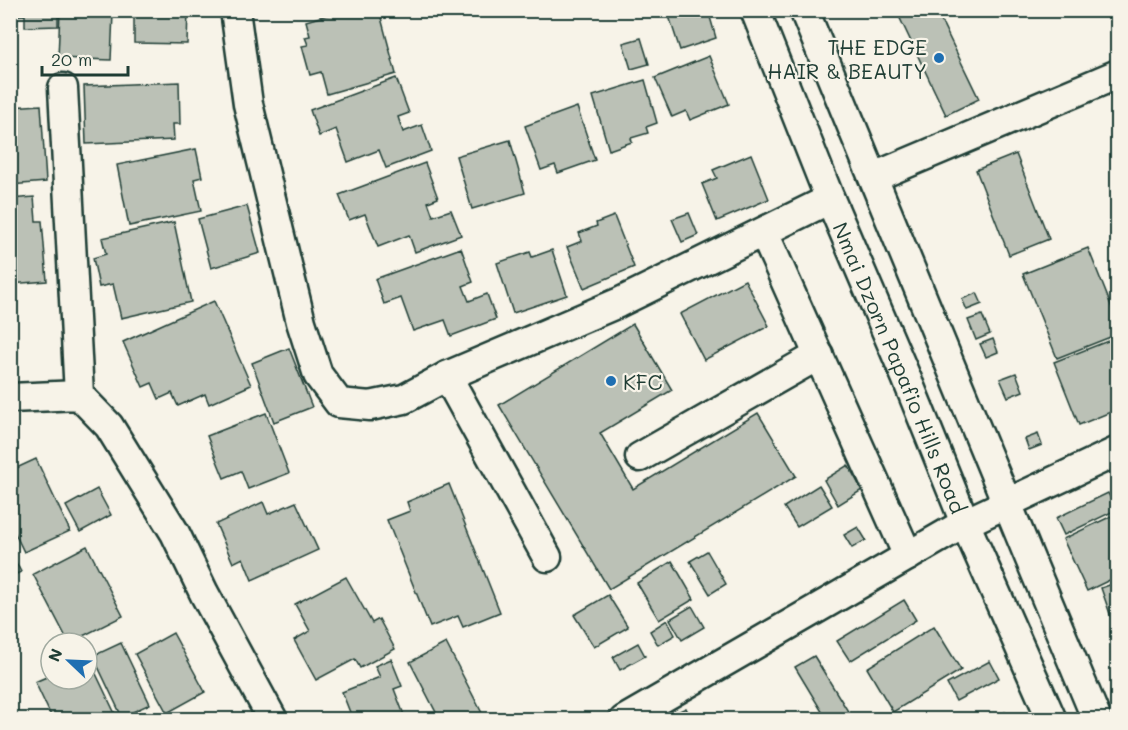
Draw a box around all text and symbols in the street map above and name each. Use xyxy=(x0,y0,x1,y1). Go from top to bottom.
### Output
place label: THE EDGE HAIR & BEAUTY xyxy=(767,33,927,84)
scale bar xyxy=(42,39,128,77)
text: 20 m xyxy=(51,47,92,71)
marker: THE EDGE HAIR & BEAUTY xyxy=(932,51,946,65)
street label: Nmai Dzorn Papafio Hills Road xyxy=(828,218,973,517)
place label: KFC xyxy=(623,368,662,395)
marker: KFC xyxy=(604,374,618,388)
north arrow xyxy=(39,631,99,691)
text: N xyxy=(43,645,67,665)

